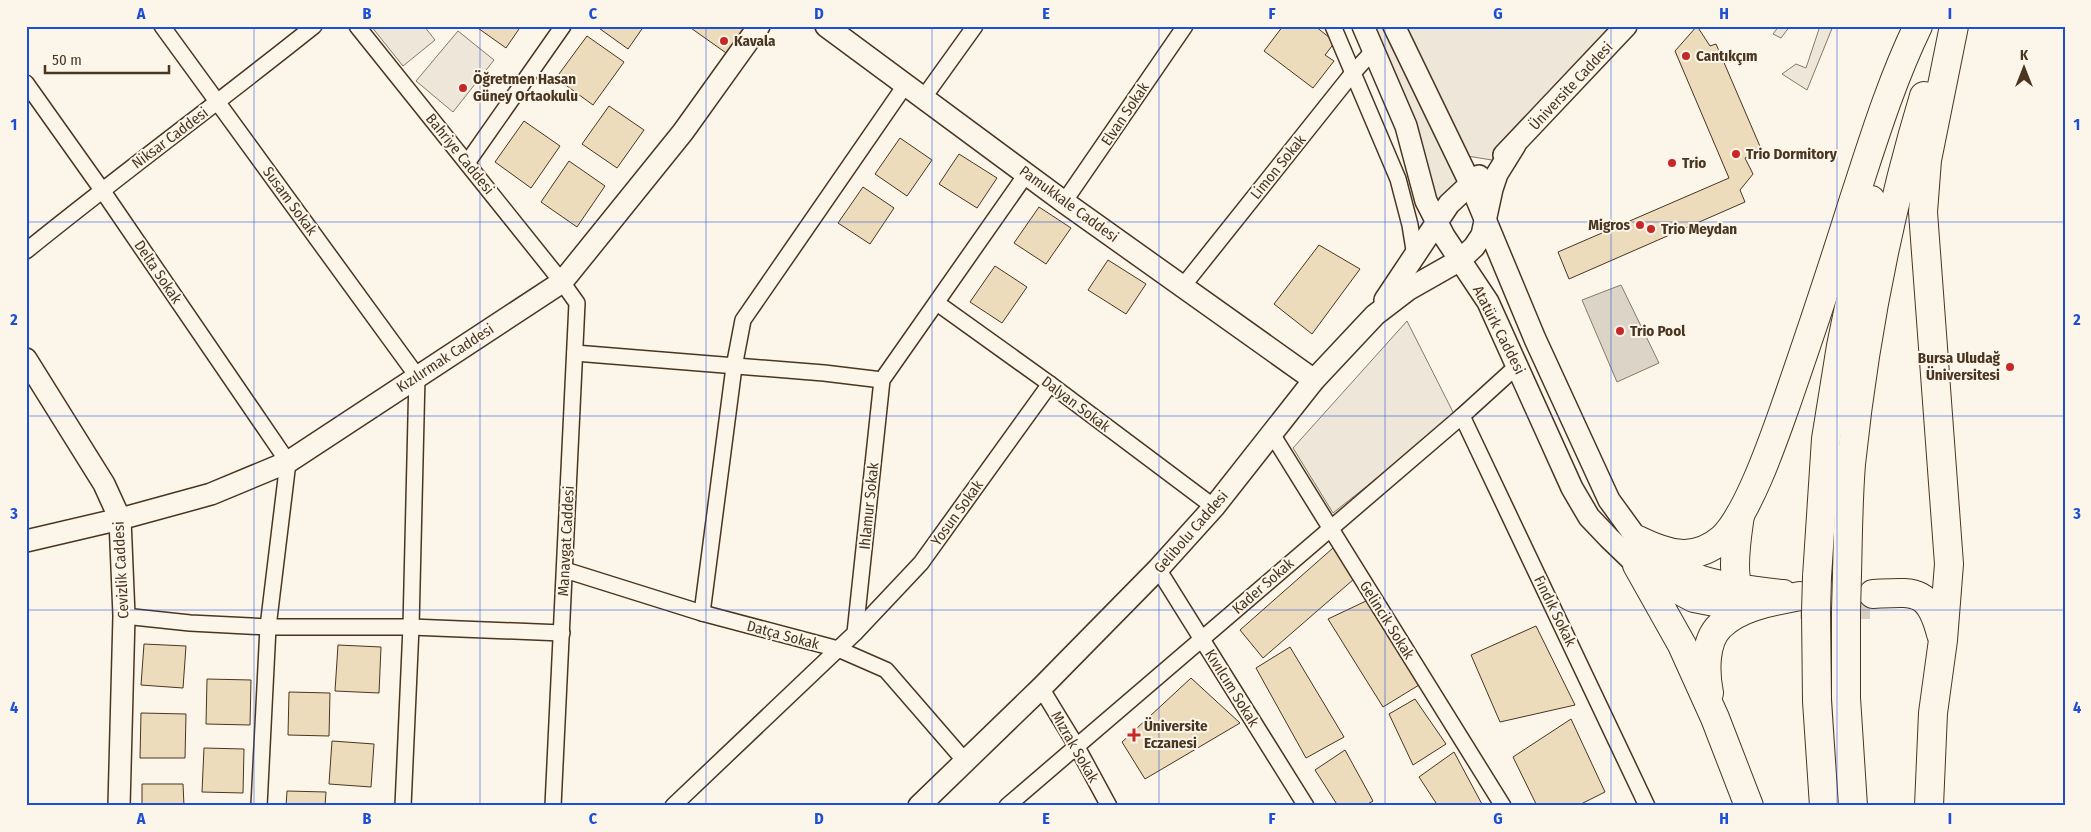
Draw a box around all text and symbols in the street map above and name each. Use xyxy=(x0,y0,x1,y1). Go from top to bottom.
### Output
text: A xyxy=(136,4,146,23)
text: B xyxy=(363,4,372,23)
text: C xyxy=(589,4,598,23)
text: D xyxy=(814,4,824,23)
text: E xyxy=(1042,4,1050,23)
text: F xyxy=(1268,4,1276,23)
text: G xyxy=(1493,4,1503,23)
text: H xyxy=(1719,4,1729,23)
text: I xyxy=(1948,4,1952,23)
place label: Kavala xyxy=(734,32,776,50)
marker: Kavala xyxy=(718,35,730,47)
street label: Üniversite Caddesi xyxy=(1526,38,1616,134)
scale bar xyxy=(45,42,169,74)
north arrow xyxy=(1998,42,2048,92)
place label: Cantıkçım xyxy=(1696,47,1758,66)
text: K xyxy=(2020,47,2029,64)
marker: Cantıkçım xyxy=(1680,50,1692,62)
text: 50 m xyxy=(52,51,82,69)
place label: Öğretmen Hasan Güney Ortaokulu xyxy=(473,70,578,105)
street label: Elvan Sokak xyxy=(1097,79,1153,149)
marker: Öğretmen Hasan Güney Ortaokulu xyxy=(457,82,469,94)
street label: Niksar Caddesi xyxy=(128,104,212,172)
street label: Bahriye Caddesi xyxy=(422,110,498,198)
text: 1 xyxy=(11,115,17,134)
text: 1 xyxy=(2074,115,2080,134)
street label: Limon Sokak xyxy=(1247,131,1309,203)
place label: Trio Dormitory xyxy=(1746,145,1838,163)
marker: Trio Dormitory xyxy=(1730,148,1742,160)
place label: Trio xyxy=(1682,154,1706,172)
marker: Trio xyxy=(1666,157,1678,169)
street label: Pamukkale Caddesi xyxy=(1016,162,1122,246)
street label: Susam Sokak xyxy=(259,163,321,239)
place label: Migros xyxy=(1588,216,1630,234)
marker: Migros xyxy=(1634,219,1646,231)
place label: Trio Meydan xyxy=(1661,220,1737,238)
marker: Trio Meydan xyxy=(1645,223,1657,235)
street label: Delta Sokak xyxy=(130,237,186,307)
street label: Atatürk Caddesi xyxy=(1469,283,1529,377)
text: 2 xyxy=(9,310,18,329)
text: 2 xyxy=(2072,310,2081,329)
street label: Kızılırmak Caddesi xyxy=(393,320,497,396)
place label: Trio Pool xyxy=(1630,322,1686,340)
marker: Trio Pool xyxy=(1614,325,1626,337)
place label: Bursa Uludağ Üniversitesi xyxy=(1918,349,2001,384)
marker: Bursa Uludağ Üniversitesi xyxy=(2004,361,2016,373)
street label: Dalyan Sokak xyxy=(1038,372,1114,436)
street label: Ihlamur Sokak xyxy=(855,461,883,551)
street label: Yosun Sokak xyxy=(927,477,987,549)
street label: Manavgat Caddesi xyxy=(554,485,578,597)
street label: Gelibolu Caddesi xyxy=(1150,487,1232,577)
text: 3 xyxy=(9,504,18,523)
text: 3 xyxy=(2072,504,2081,523)
street label: Cevizlik Caddesi xyxy=(109,521,133,619)
street label: Kader Sokak xyxy=(1228,554,1298,618)
street label: Fındık Sokak xyxy=(1530,573,1580,649)
street label: Gelincik Sokak xyxy=(1356,578,1418,662)
street label: Datça Sokak xyxy=(745,617,821,653)
street label: Kıvılcım Sokak xyxy=(1201,646,1263,730)
text: 4 xyxy=(10,698,18,717)
text: 4 xyxy=(2073,698,2081,717)
street label: Mızrak Sokak xyxy=(1047,708,1103,786)
place label: Üniversite Eczanesi xyxy=(1144,717,1208,752)
marker: Üniversite Eczanesi xyxy=(1128,729,1140,741)
text: A xyxy=(136,809,146,828)
text: B xyxy=(363,809,372,828)
text: C xyxy=(589,809,598,828)
text: D xyxy=(814,809,824,828)
text: E xyxy=(1042,809,1050,828)
text: F xyxy=(1268,809,1276,828)
text: G xyxy=(1493,809,1503,828)
text: H xyxy=(1719,809,1729,828)
text: I xyxy=(1948,809,1952,828)

